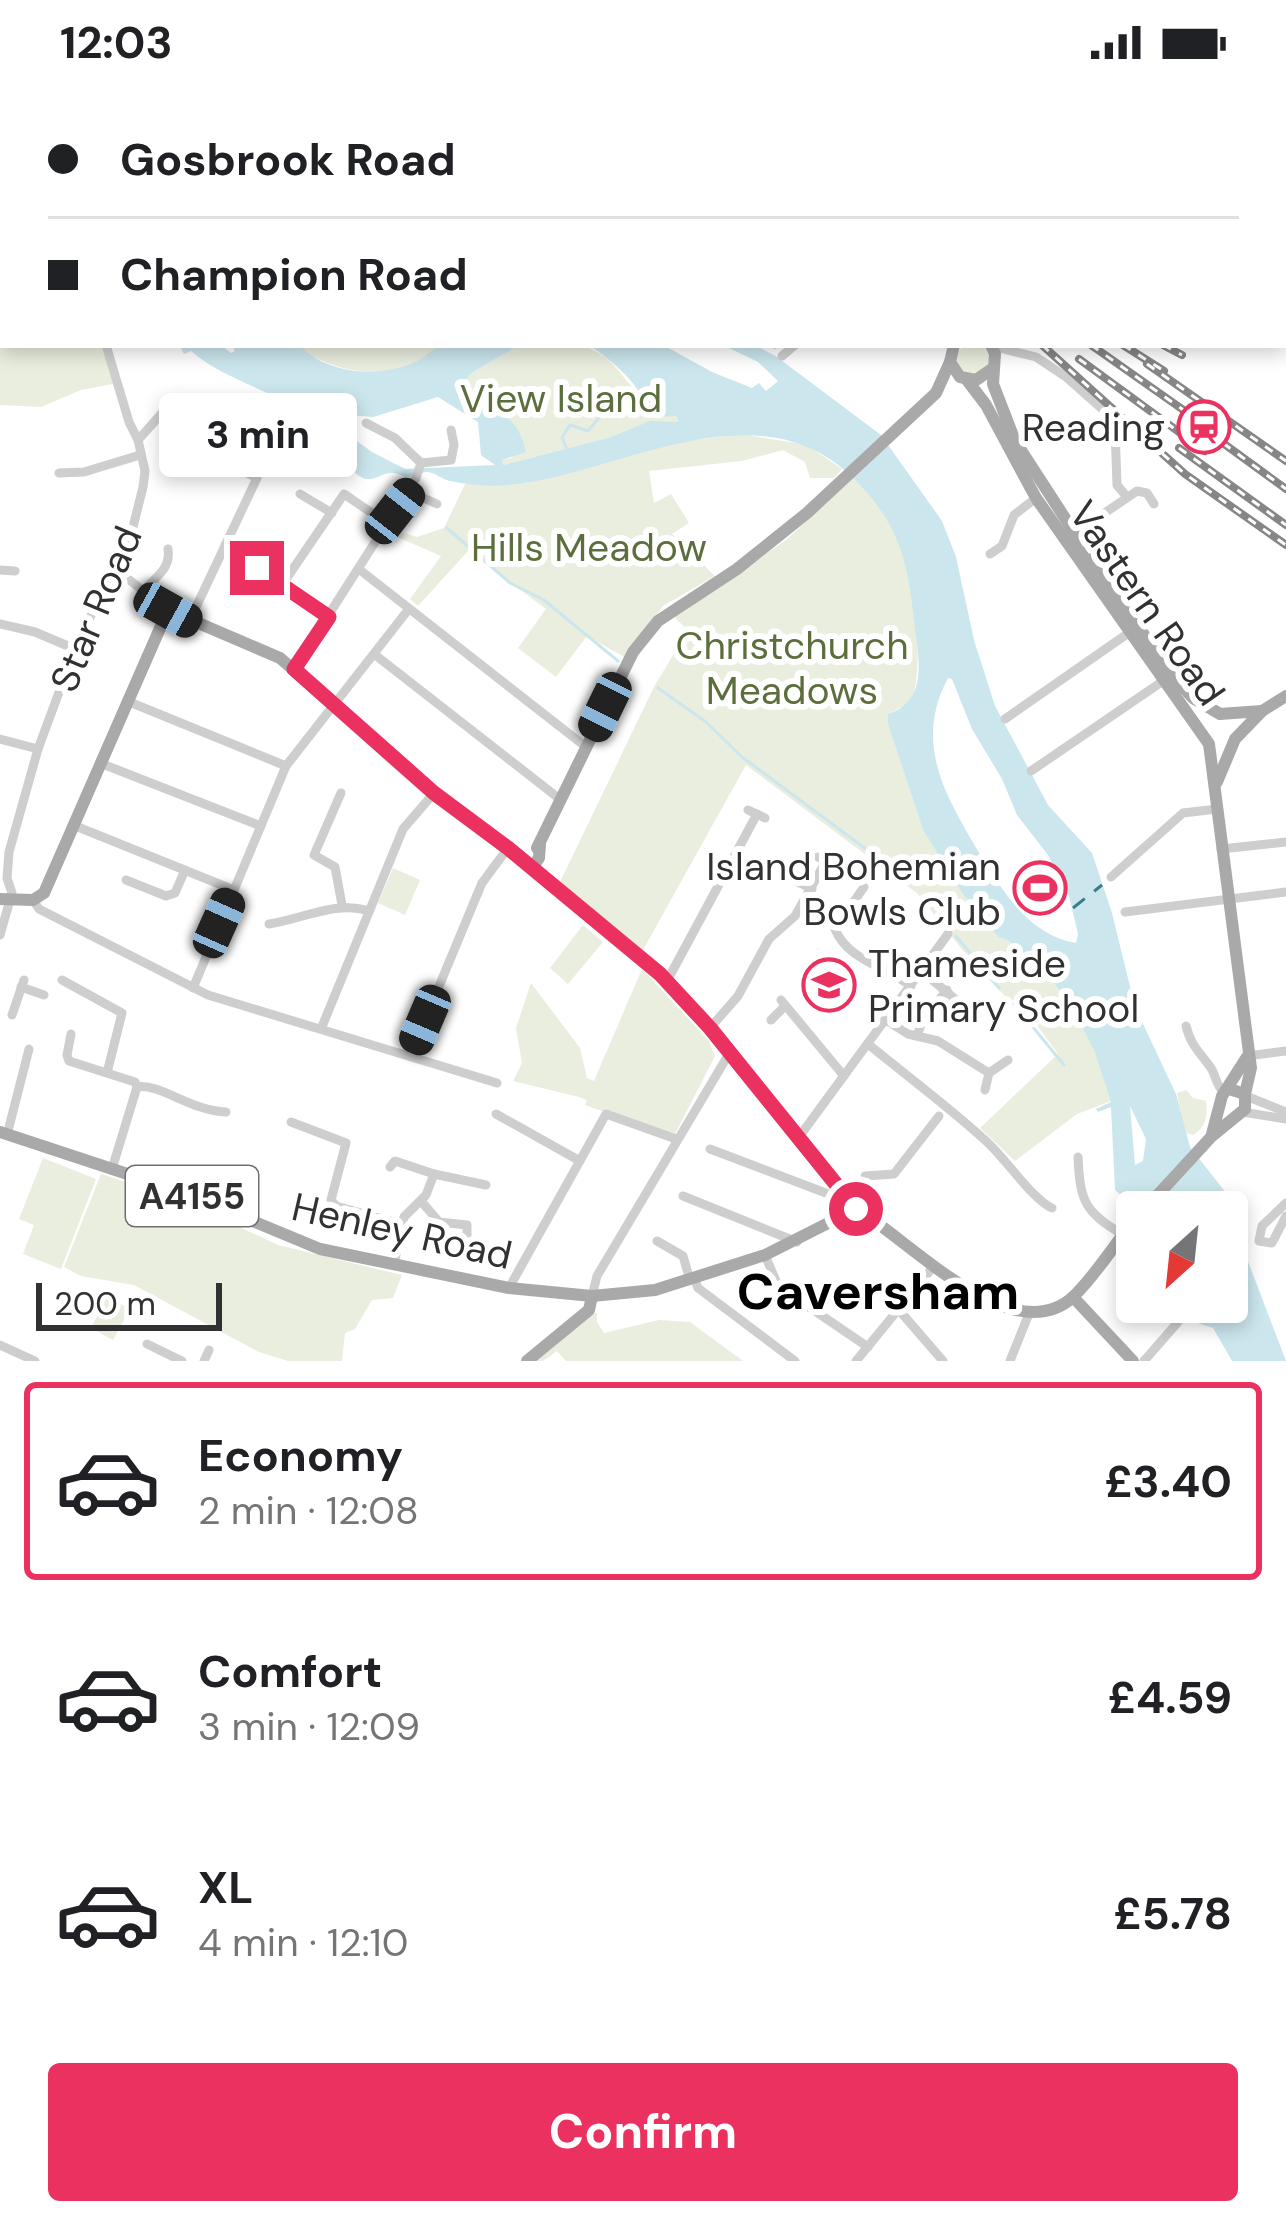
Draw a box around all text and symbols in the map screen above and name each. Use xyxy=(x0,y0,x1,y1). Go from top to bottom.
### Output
text: 12:03 xyxy=(60,13,173,72)
text: Gosbrook Road xyxy=(120,130,456,189)
text: Champion Road xyxy=(120,245,468,304)
park label: View Island xyxy=(460,373,662,424)
callout: 3 min xyxy=(158,394,356,478)
station icon: Reading xyxy=(1176,399,1232,455)
place label: Reading xyxy=(1022,402,1165,453)
text: 3 min xyxy=(206,409,310,460)
car xyxy=(359,472,431,550)
street label: Vastern Road xyxy=(1058,491,1236,715)
street label: Star Road xyxy=(38,519,154,699)
park label: Hills Meadow xyxy=(471,522,707,573)
route end xyxy=(230,541,284,595)
car xyxy=(128,577,208,643)
park label: Christchurch Meadows xyxy=(675,620,909,716)
car xyxy=(573,667,637,747)
place label: Island Bohemian Bowls Club xyxy=(706,841,1001,937)
sports icon: Island Bohemian Bowls Club xyxy=(1012,860,1068,916)
car xyxy=(188,883,250,963)
place label: Thameside Primary School xyxy=(868,938,1139,1034)
school or university icon: Thameside Primary School xyxy=(801,957,857,1013)
car xyxy=(394,980,456,1060)
road number: A4155 xyxy=(126,1166,258,1226)
street label: Henley Road xyxy=(287,1181,517,1281)
route start xyxy=(829,1182,883,1236)
north arrow xyxy=(1116,1191,1248,1323)
map controls xyxy=(1116,1191,1248,1323)
district label: Caversham xyxy=(737,1258,1019,1325)
scale bar xyxy=(36,1277,222,1330)
text: 200 m xyxy=(54,1282,156,1325)
text: Economy xyxy=(198,1426,403,1485)
icon: car xyxy=(54,1427,162,1535)
text: £3.40 xyxy=(1104,1452,1232,1511)
text: 2 min · 12:08 xyxy=(198,1485,419,1536)
text: Comfort xyxy=(198,1642,382,1701)
icon: car xyxy=(54,1643,162,1751)
text: £4.59 xyxy=(1108,1668,1232,1727)
text: 3 min · 12:09 xyxy=(198,1701,420,1752)
text: XL xyxy=(198,1858,253,1917)
icon: car xyxy=(54,1859,162,1967)
text: £5.78 xyxy=(1113,1884,1232,1943)
text: 4 min · 12:10 xyxy=(198,1917,408,1968)
button: Confirm xyxy=(48,2063,1238,2201)

